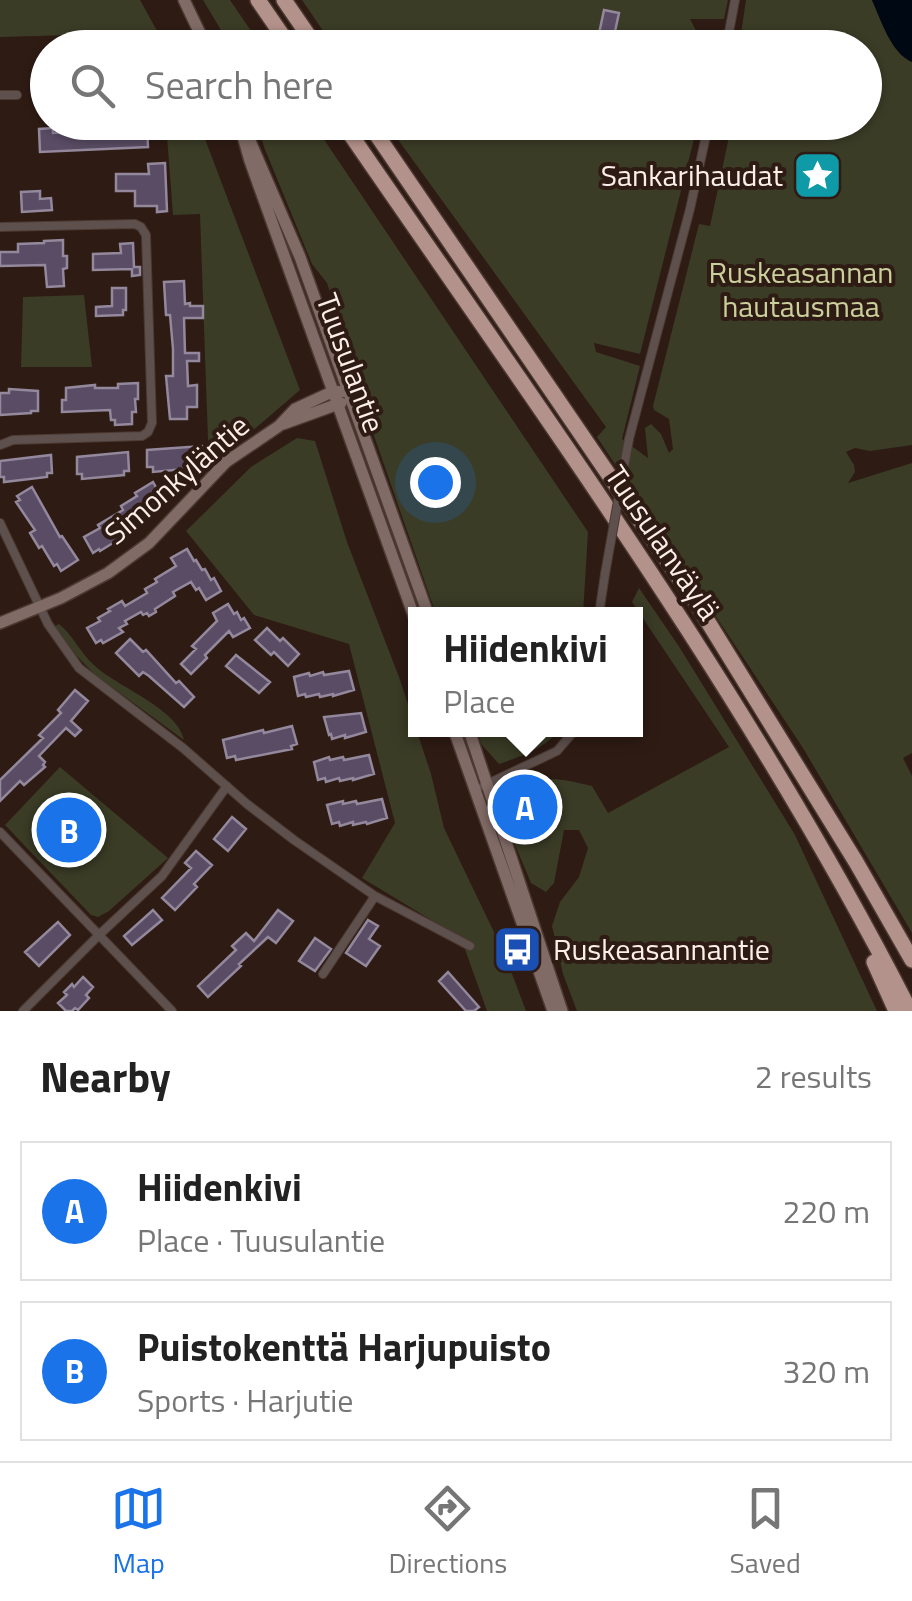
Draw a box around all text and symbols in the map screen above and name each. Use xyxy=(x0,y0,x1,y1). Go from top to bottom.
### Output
search box xyxy=(30,30,882,140)
text: Search here xyxy=(145,56,333,114)
icon: search xyxy=(65,58,120,113)
place icon: Sankarihaudat xyxy=(792,150,844,202)
place label: Sankarihaudat xyxy=(601,152,783,198)
park label: Ruskeasannan hautausmaa xyxy=(709,249,893,329)
street label: Tuusulantie xyxy=(305,287,397,439)
street label: Simonkyläntie xyxy=(94,403,259,555)
street label: Tuusulanväylä xyxy=(594,456,732,629)
your location xyxy=(410,457,461,508)
popup xyxy=(408,607,643,737)
text: Hiidenkivi xyxy=(443,619,608,677)
text: Place xyxy=(443,677,515,725)
pin: A xyxy=(492,770,558,844)
pin: B xyxy=(36,792,102,868)
bus stop icon: Ruskeasannantie xyxy=(492,924,544,976)
place label: Ruskeasannantie xyxy=(553,926,770,972)
text: Nearby xyxy=(40,1044,171,1108)
text: 2 results xyxy=(755,1052,872,1100)
text: Hiidenkivi xyxy=(137,1158,302,1216)
text: A xyxy=(65,1187,84,1235)
text: 220 m xyxy=(782,1187,870,1235)
text: Place · Tuusulantie xyxy=(137,1216,385,1264)
text: Puistokenttä Harjupuisto xyxy=(137,1318,551,1376)
text: B xyxy=(65,1347,84,1395)
text: 320 m xyxy=(782,1347,870,1395)
text: Sports · Harjutie xyxy=(137,1376,353,1424)
tab: Map xyxy=(111,1481,166,1584)
tab: Directions xyxy=(388,1481,507,1584)
tab: Saved xyxy=(730,1481,801,1584)

